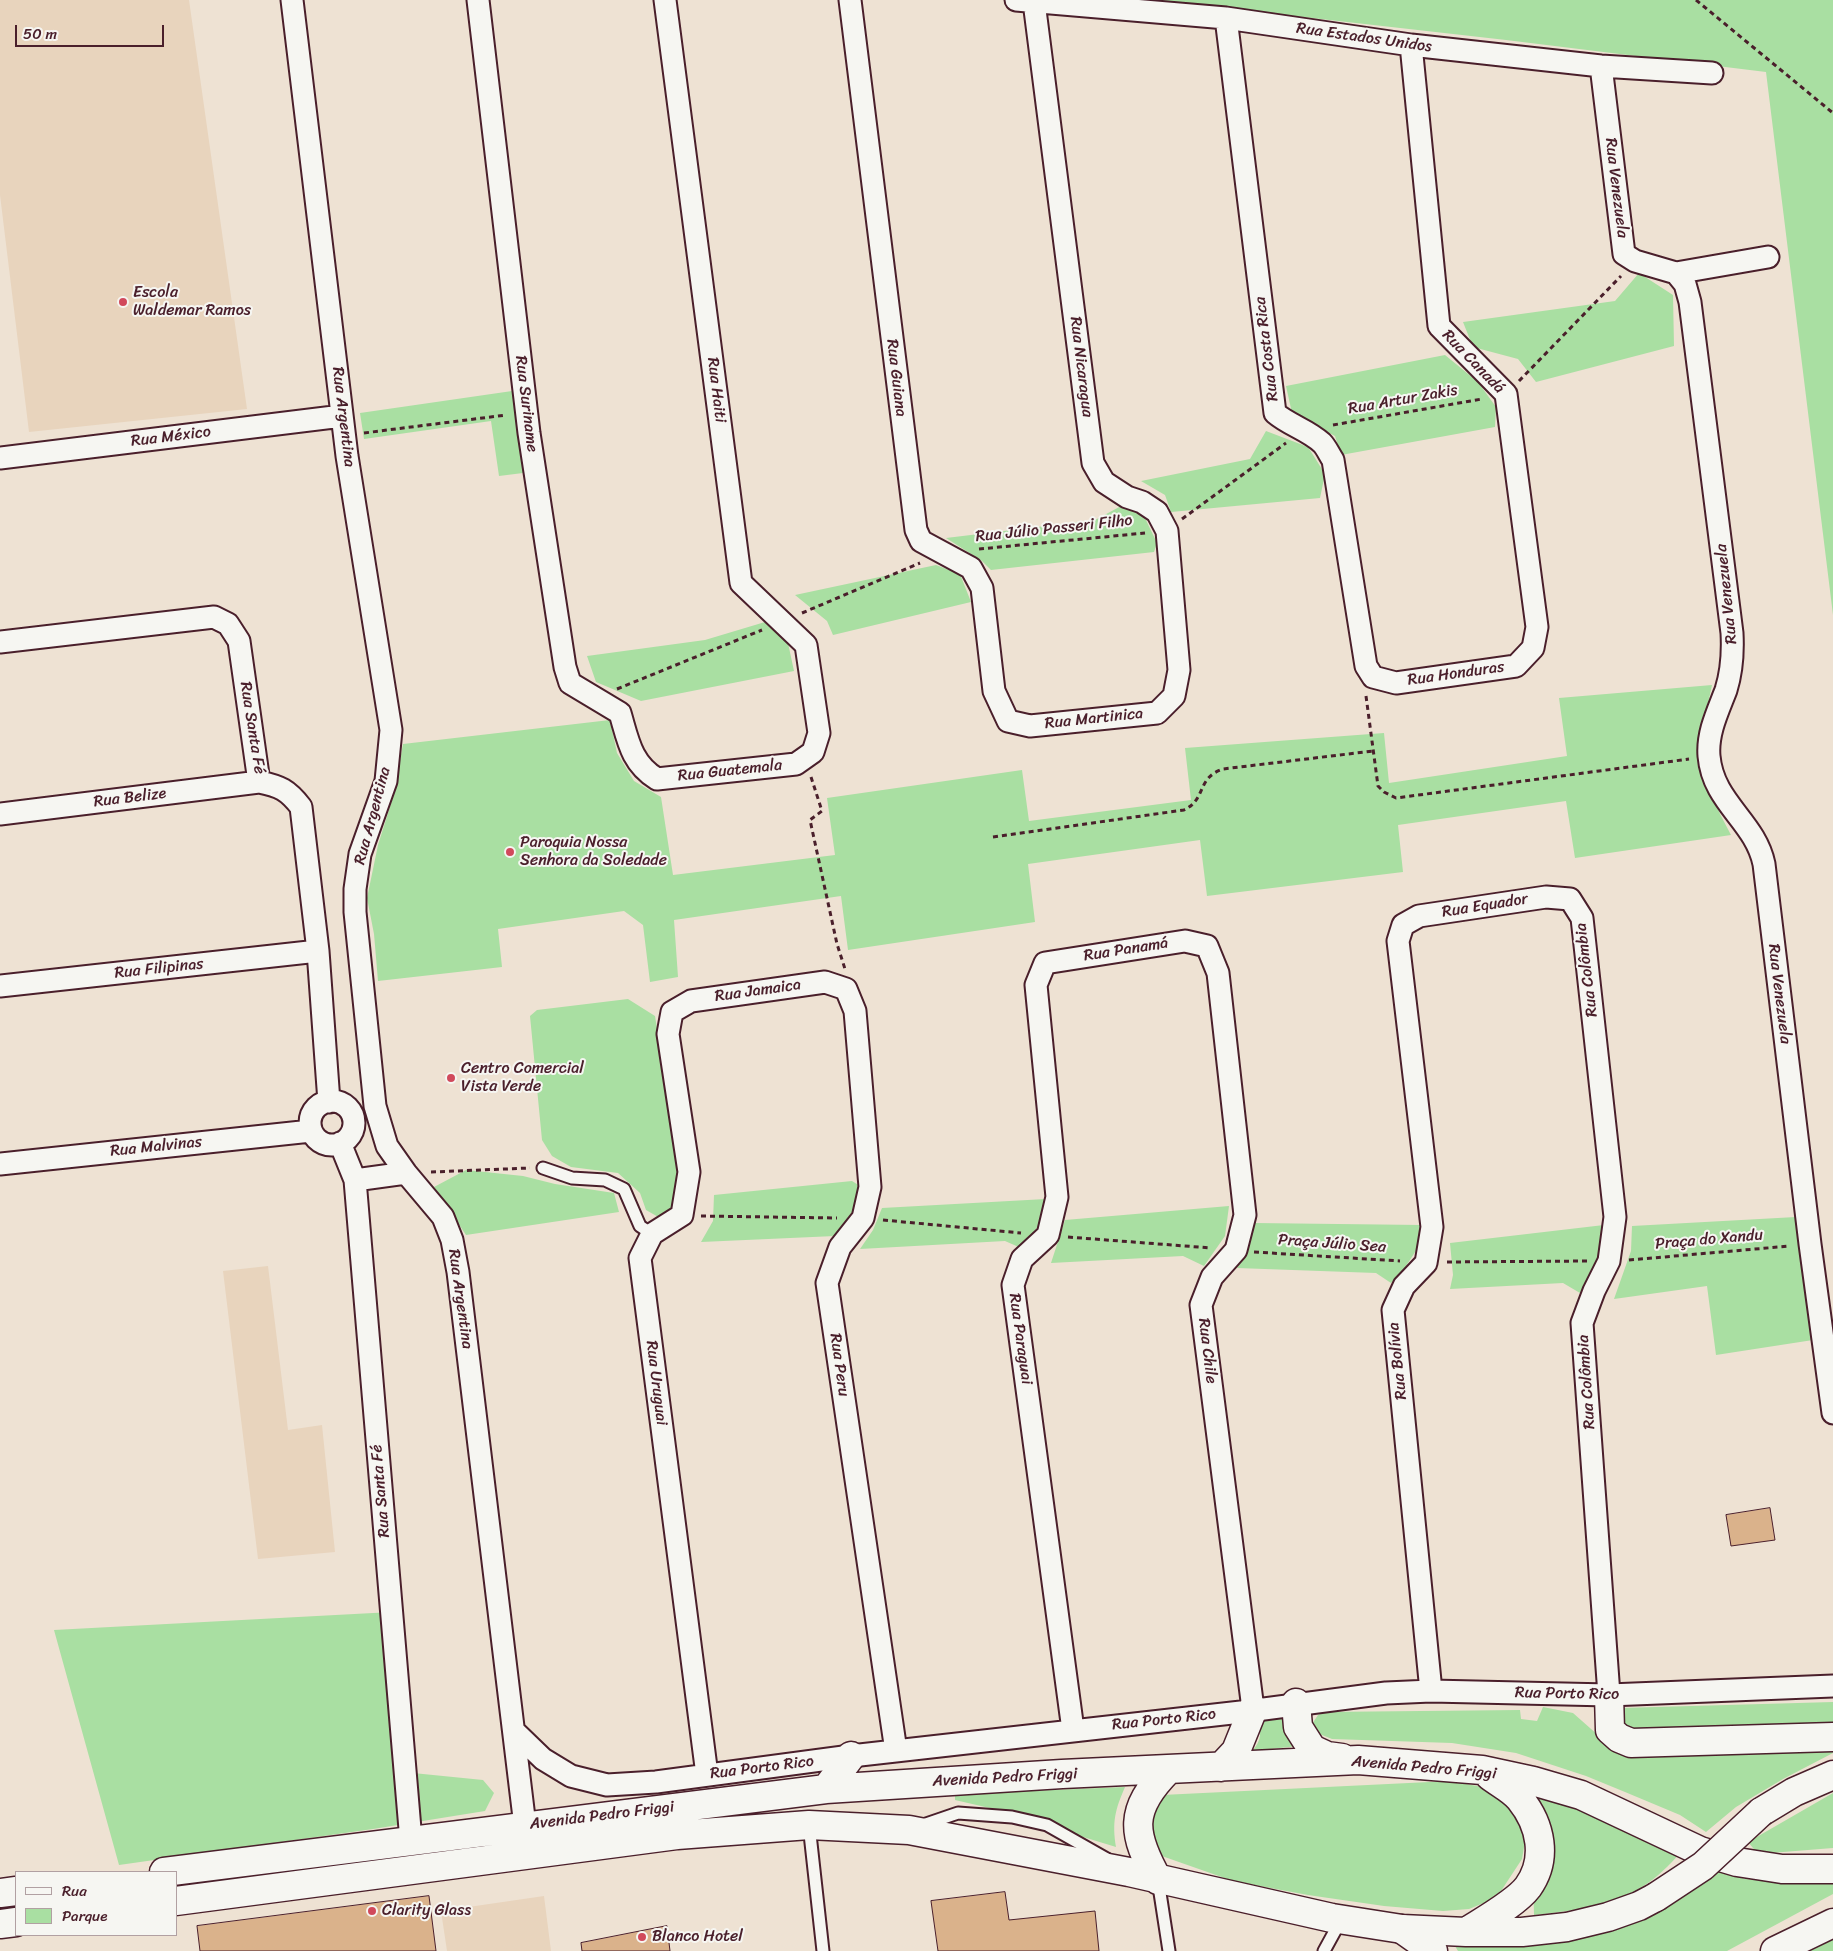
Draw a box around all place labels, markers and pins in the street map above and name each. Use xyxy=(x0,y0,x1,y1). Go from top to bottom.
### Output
place label: Escola Waldemar Ramos xyxy=(133,283,251,321)
marker: Escola Waldemar Ramos xyxy=(117,296,129,308)
place label: Paroquia Nossa Senhora da Soledade xyxy=(520,833,667,871)
marker: Paroquia Nossa Senhora da Soledade xyxy=(504,846,516,858)
place label: Centro Comercial Vista Verde xyxy=(461,1059,584,1097)
marker: Centro Comercial Vista Verde xyxy=(445,1072,457,1084)
place label: Clarity Glass xyxy=(382,1901,471,1921)
marker: Clarity Glass xyxy=(366,1905,378,1917)
place label: Blanco Hotel xyxy=(652,1927,743,1947)
marker: Blanco Hotel xyxy=(636,1931,648,1943)

